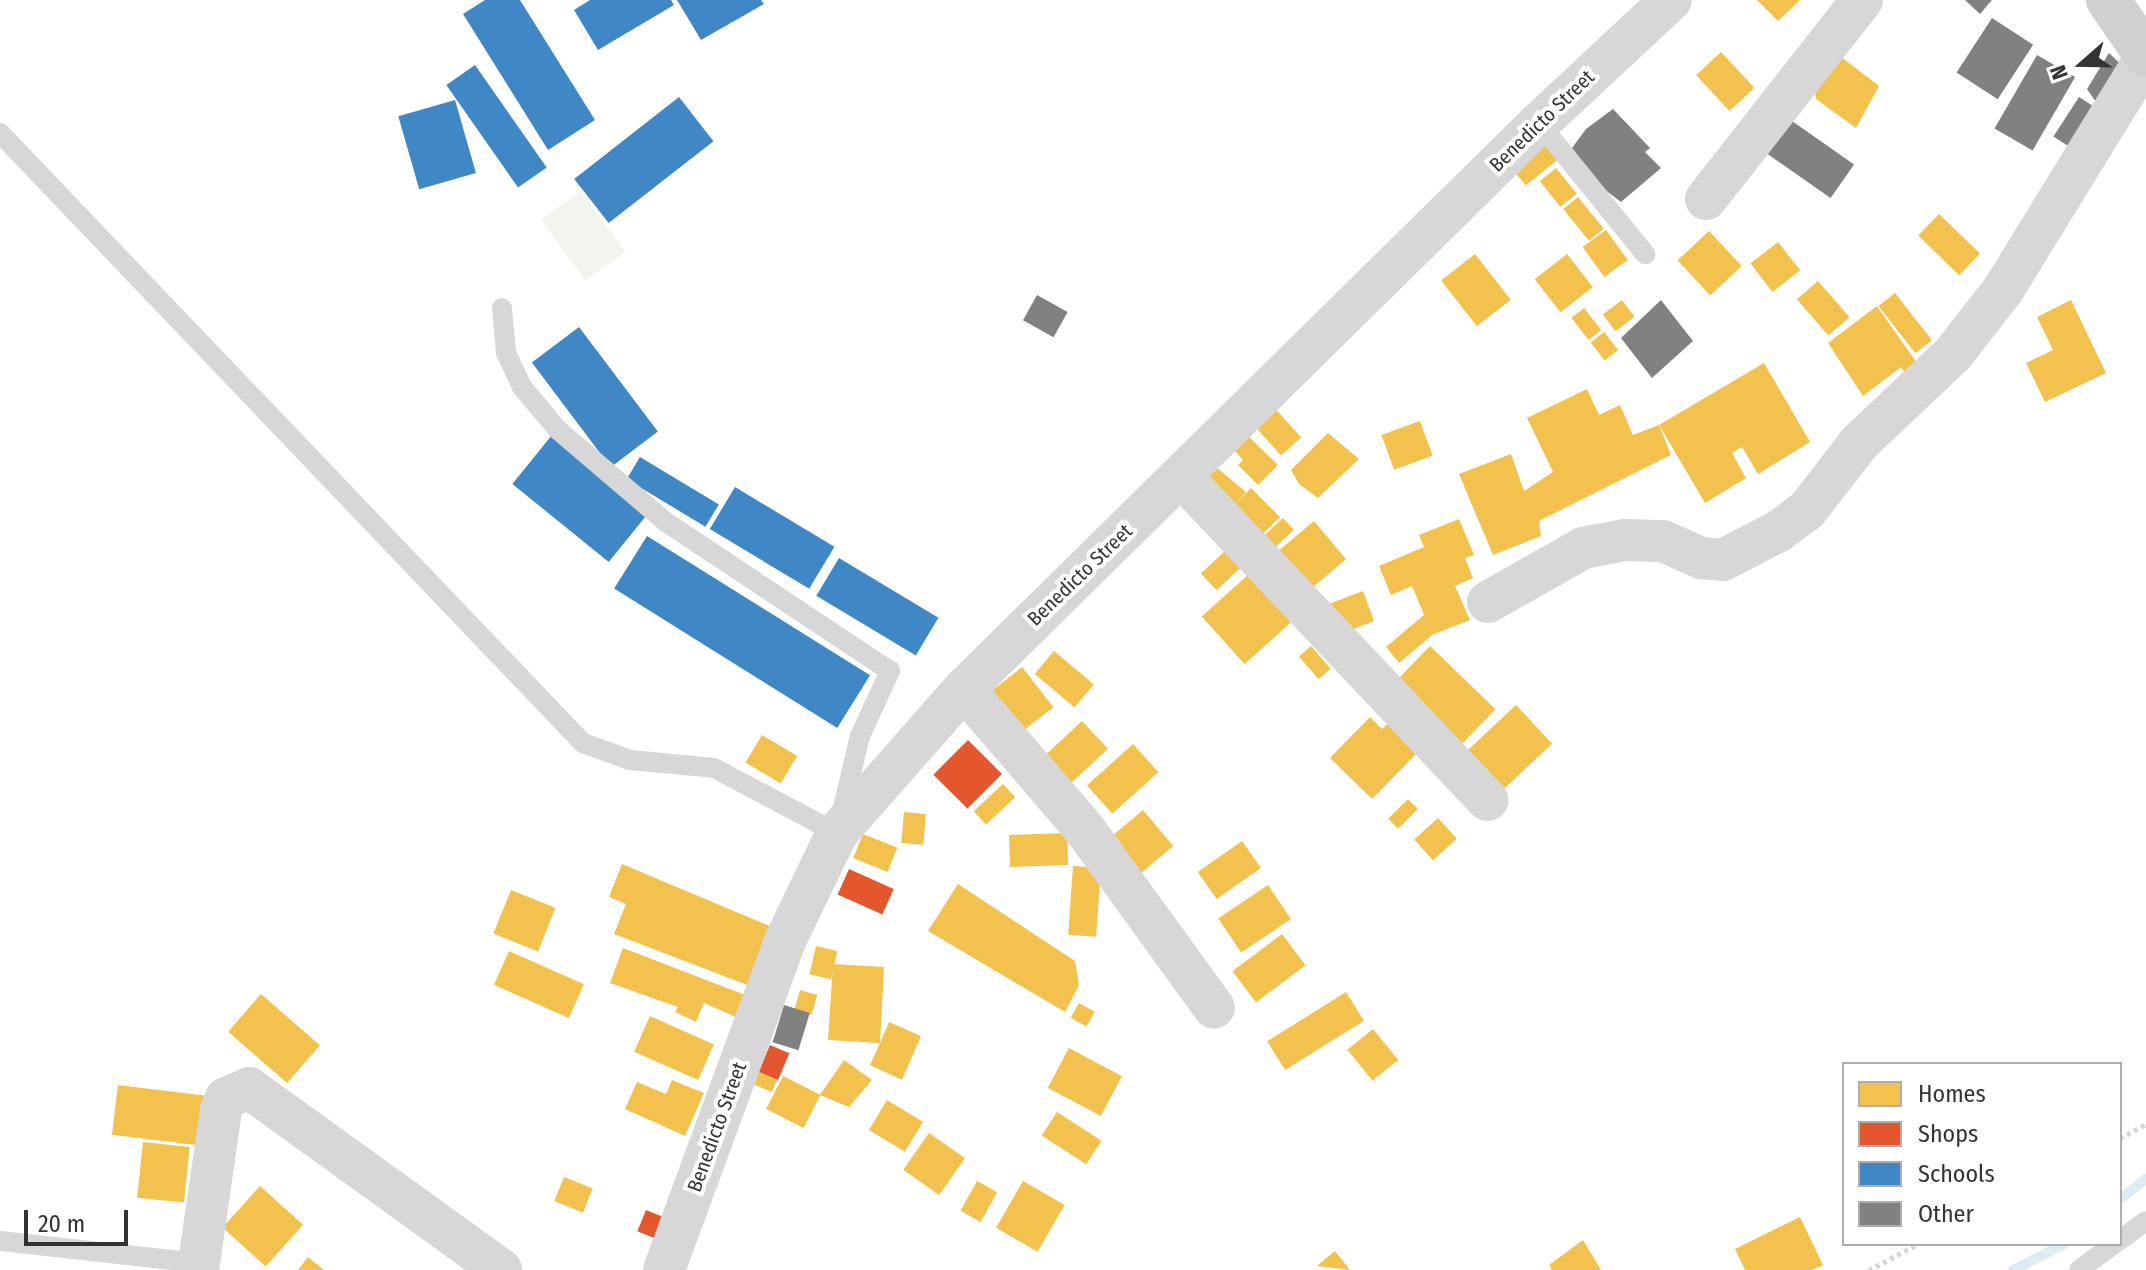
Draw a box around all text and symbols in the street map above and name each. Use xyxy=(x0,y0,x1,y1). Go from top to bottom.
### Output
north arrow xyxy=(2042,24,2122,104)
text: N xyxy=(2044,62,2074,83)
street label: Benedicto Street xyxy=(1485,65,1599,177)
street label: Benedicto Street xyxy=(1023,519,1137,631)
street label: Benedicto Street xyxy=(682,1059,752,1195)
legend xyxy=(1842,1062,2122,1246)
text: Homes xyxy=(1918,1080,1986,1108)
text: Shops xyxy=(1918,1120,1978,1148)
text: Schools xyxy=(1918,1160,1995,1188)
scale bar xyxy=(28,1194,132,1244)
text: Other xyxy=(1918,1200,1974,1228)
text: 20 m xyxy=(38,1210,85,1238)

